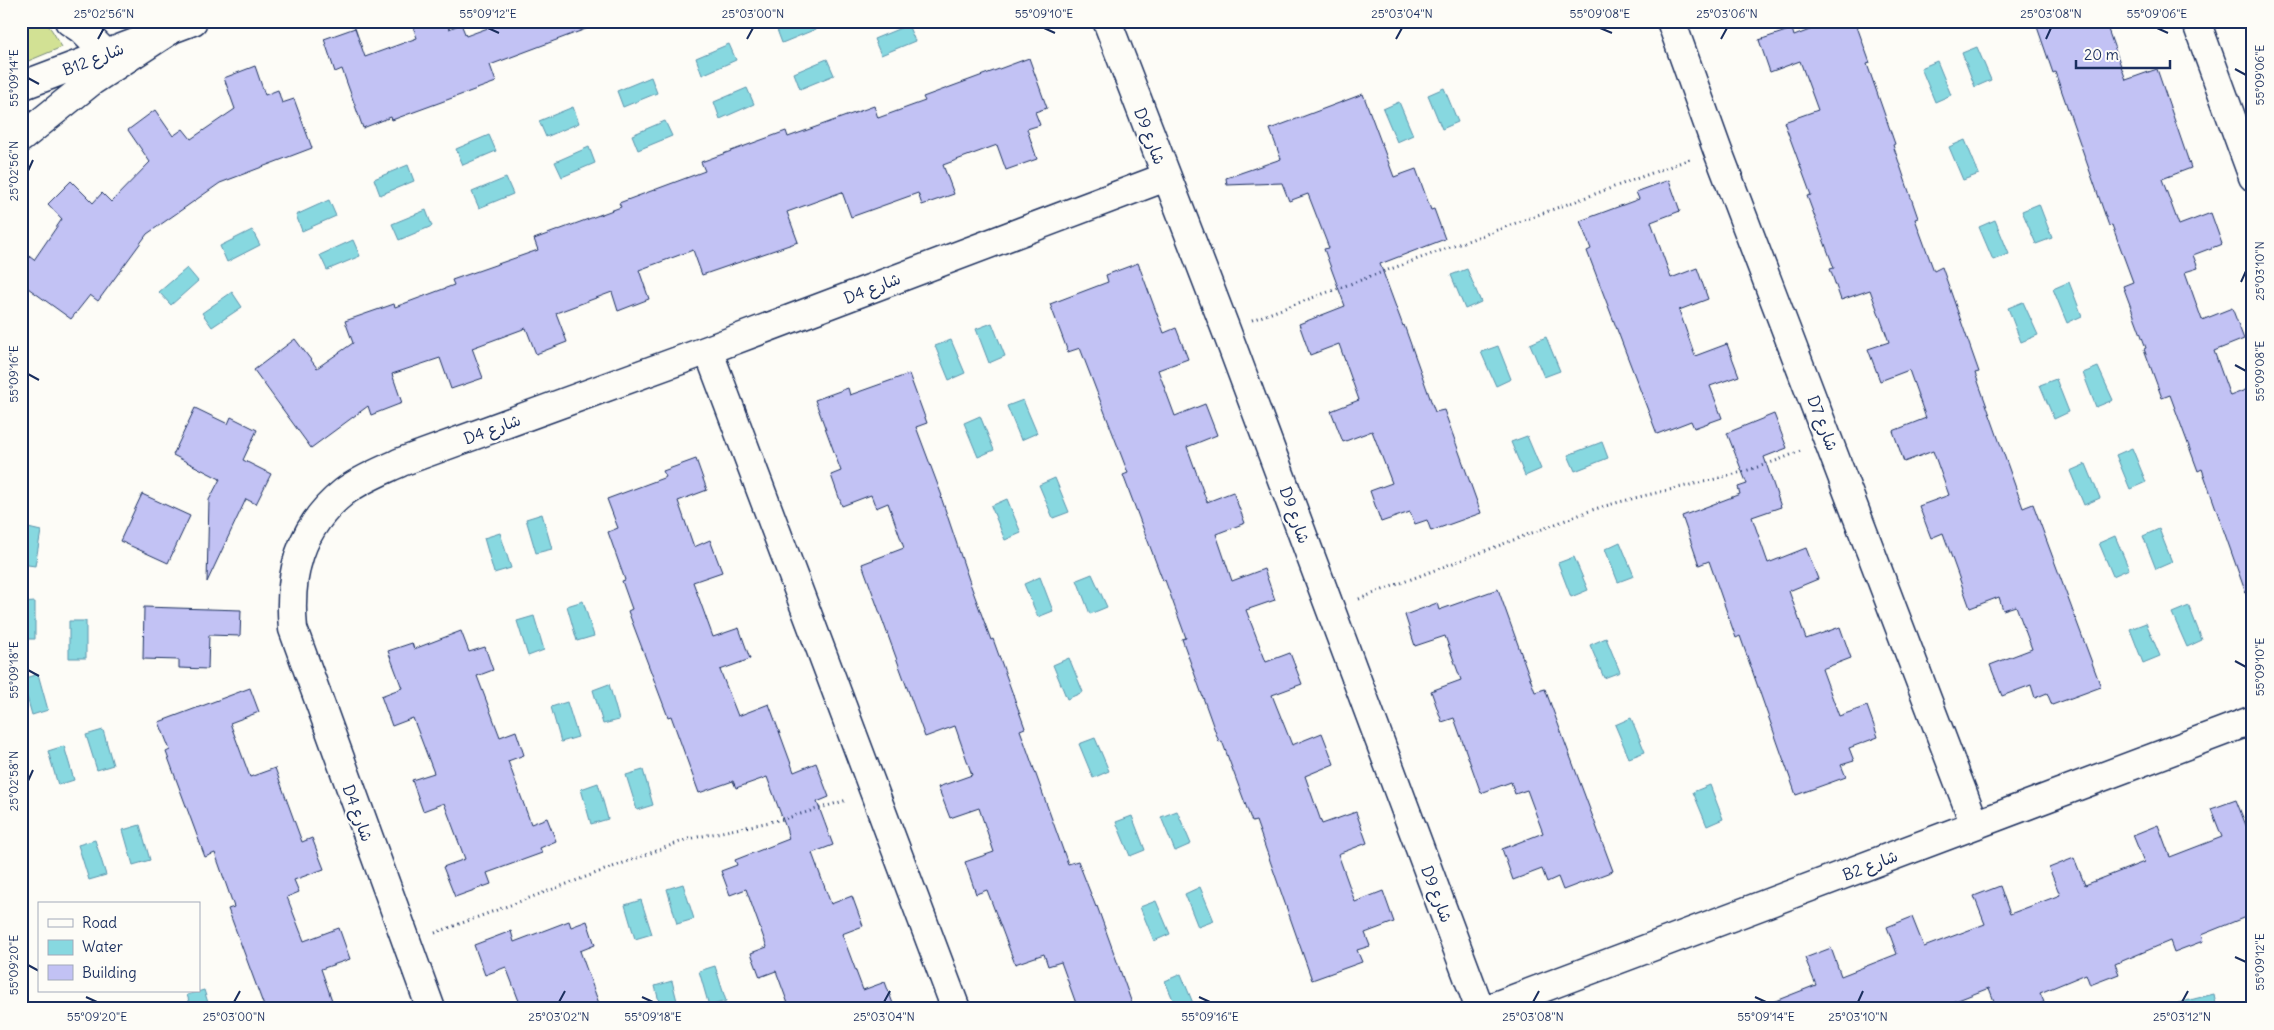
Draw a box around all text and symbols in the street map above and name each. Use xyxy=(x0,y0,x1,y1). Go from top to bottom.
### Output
text: 25°02'56"N xyxy=(74,6,134,21)
text: 55°09'12"E xyxy=(459,6,517,21)
text: 25°03'00"N xyxy=(722,6,784,21)
text: 55°09'10"E xyxy=(1015,6,1073,21)
text: 25°03'04"N xyxy=(1371,6,1433,21)
text: 55°09'08"E xyxy=(1570,6,1630,21)
text: 25°03'06"N xyxy=(1696,6,1758,21)
text: 25°03'08"N xyxy=(2020,6,2082,21)
text: 55°09'06"E xyxy=(2127,6,2187,21)
street label: B12 شارع xyxy=(60,38,127,82)
scale bar xyxy=(2076,38,2170,70)
text: 20 m xyxy=(2084,45,2119,64)
text: 55°09'06"E xyxy=(2252,45,2267,105)
text: 55°09'14"E xyxy=(6,49,21,107)
street label: D9 شارع xyxy=(1128,105,1170,168)
text: 25°02'56"N xyxy=(6,141,21,201)
text: 25°03'10"N xyxy=(2252,241,2267,301)
street label: D4 شارع xyxy=(841,268,904,310)
text: 55°09'08"E xyxy=(2252,341,2267,401)
text: 55°09'16"E xyxy=(6,345,21,403)
street label: D7 شارع xyxy=(1802,393,1843,454)
street label: D4 شارع xyxy=(461,410,524,450)
street label: D9 شارع xyxy=(1274,484,1314,547)
text: 55°09'10"E xyxy=(2252,638,2267,696)
text: 55°09'18"E xyxy=(6,641,21,699)
text: 25°02'58"N xyxy=(6,751,21,811)
street label: D4 شارع xyxy=(337,782,377,845)
street label: B2 شارع xyxy=(1839,845,1901,887)
street label: D9 شارع xyxy=(1415,863,1457,926)
legend xyxy=(38,902,200,992)
text: Road xyxy=(82,913,117,932)
text: 55°09'12"E xyxy=(2252,933,2267,991)
text: 55°09'20"E xyxy=(6,935,21,995)
text: Water xyxy=(82,937,123,956)
text: Building xyxy=(82,963,137,982)
text: 55°09'20"E xyxy=(67,1009,127,1024)
text: 25°03'00"N xyxy=(203,1009,265,1024)
text: 25°03'02"N xyxy=(528,1009,590,1024)
text: 55°09'18"E xyxy=(624,1009,682,1024)
text: 25°03'04"N xyxy=(853,1009,915,1024)
text: 55°09'16"E xyxy=(1181,1009,1239,1024)
text: 25°03'08"N xyxy=(1502,1009,1564,1024)
text: 55°09'14"E xyxy=(1737,1009,1795,1024)
text: 25°03'10"N xyxy=(1828,1009,1888,1024)
text: 25°03'12"N xyxy=(2153,1009,2211,1024)

